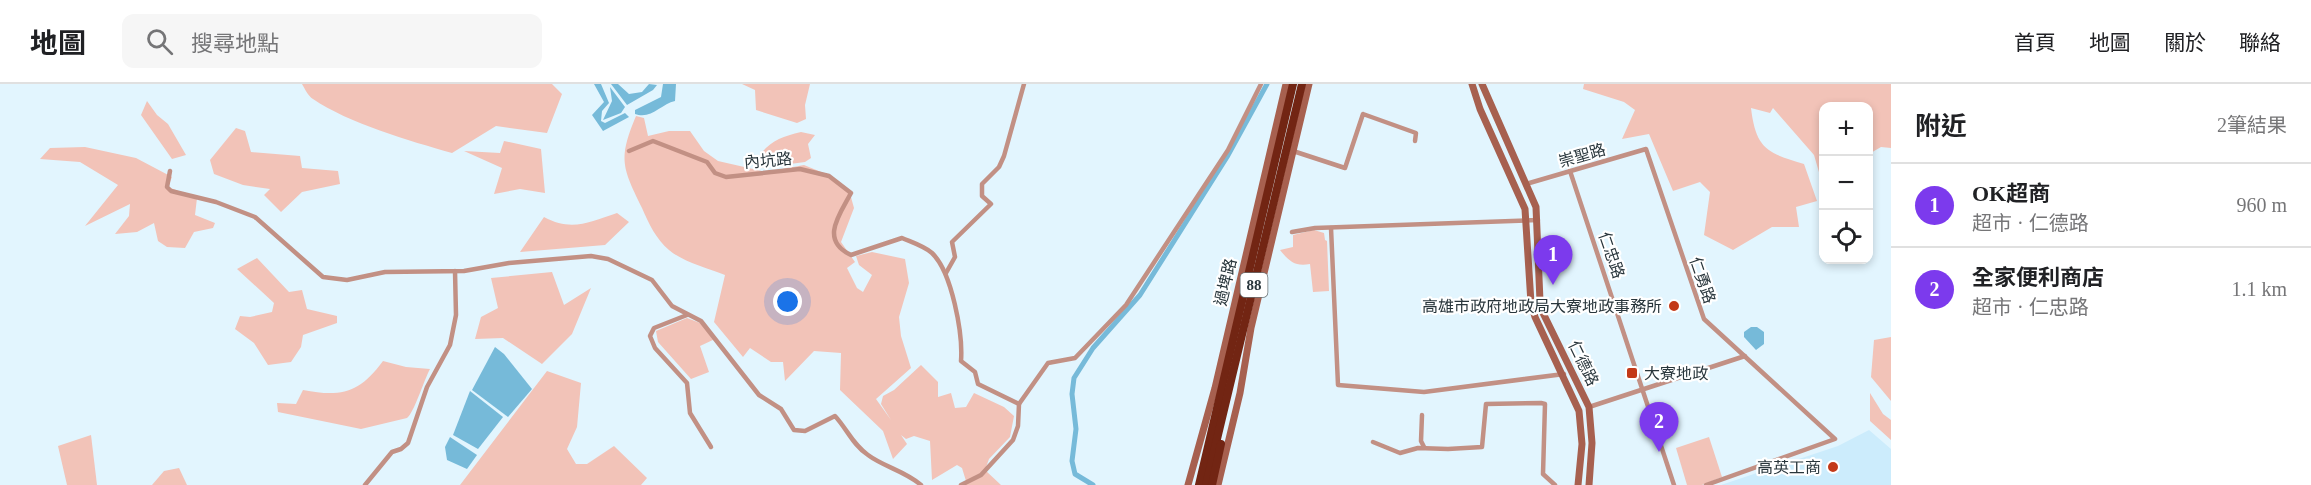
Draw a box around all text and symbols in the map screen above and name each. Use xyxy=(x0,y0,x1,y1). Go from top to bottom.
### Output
search box xyxy=(122,14,542,68)
icon: search xyxy=(143,25,176,58)
text: 地圖 xyxy=(30,28,86,59)
text: 搜尋地點 xyxy=(191,31,279,56)
text: 首頁 xyxy=(2014,31,2056,55)
text: 地圖 xyxy=(2089,31,2131,55)
text: 關於 xyxy=(2164,31,2206,55)
text: 聯絡 xyxy=(2239,31,2281,55)
map controls xyxy=(1819,102,1873,264)
button: + xyxy=(1819,102,1873,156)
text: 附近 xyxy=(1915,112,1967,141)
text: 2筆結果 xyxy=(2217,114,2287,136)
street label: 崇聖路 xyxy=(1557,141,1608,170)
street label: 內坑路 xyxy=(743,150,793,171)
button: − xyxy=(1819,156,1873,210)
text: OK超商 xyxy=(1972,181,2050,206)
text: 1 xyxy=(1930,194,1940,216)
text: 960 m xyxy=(2236,194,2287,216)
button: locate xyxy=(1819,210,1873,264)
text: 超市 · 仁德路 xyxy=(1972,212,2089,234)
street label: 仁忠路 xyxy=(1596,230,1627,281)
pin: 1 xyxy=(1534,236,1572,285)
street label: 仁勇路 xyxy=(1687,255,1718,306)
street label: 過埤路 xyxy=(1212,257,1239,307)
text: 全家便利商店 xyxy=(1972,265,2104,290)
road number: 88 xyxy=(1240,273,1268,297)
text: 2 xyxy=(1930,278,1940,300)
text: 1.1 km xyxy=(2231,278,2287,300)
your location xyxy=(773,287,802,316)
text: 超市 · 仁忠路 xyxy=(1972,296,2089,318)
place label: 高雄市政府地政局大寮地政事務所 xyxy=(1422,298,1662,315)
marker: 高雄市政府地政局大寮地政事務所 xyxy=(1667,299,1681,313)
street label: 仁德路 xyxy=(1565,338,1602,389)
place label: 大寮地政 xyxy=(1644,365,1708,382)
marker: 大寮地政 xyxy=(1625,366,1639,380)
pin: 2 xyxy=(1640,402,1678,452)
place label: 高英工商 xyxy=(1757,459,1821,476)
marker: 高英工商 xyxy=(1826,460,1840,474)

